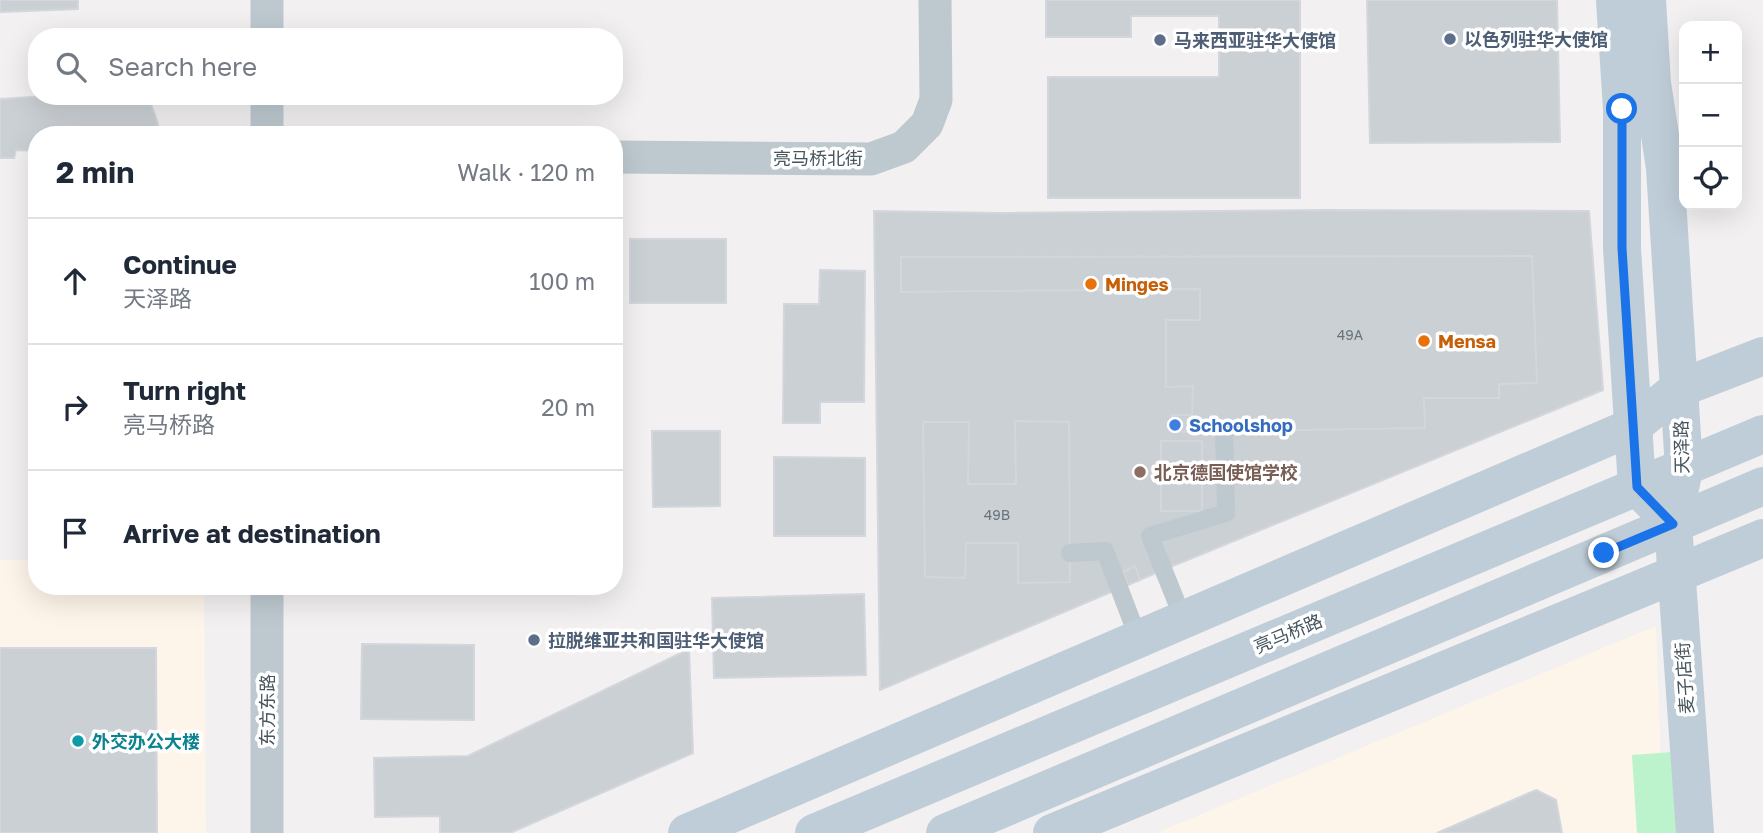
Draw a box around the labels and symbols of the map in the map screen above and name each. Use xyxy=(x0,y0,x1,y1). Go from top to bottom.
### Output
place label: 以色列驻华大使馆 xyxy=(1464,28,1608,50)
place label: 马来西亚驻华大使馆 xyxy=(1174,29,1336,51)
marker: 以色列驻华大使馆 xyxy=(1442,31,1458,47)
marker: 马来西亚驻华大使馆 xyxy=(1152,32,1168,48)
route start xyxy=(1606,93,1637,124)
street label: 亮马桥北街 xyxy=(773,147,863,169)
place label: Minges xyxy=(1105,273,1169,295)
marker: Minges xyxy=(1083,276,1099,292)
house number: 49A xyxy=(1337,326,1364,343)
place label: Mensa xyxy=(1438,330,1496,352)
marker: Mensa xyxy=(1416,333,1432,349)
place label: Schoolshop xyxy=(1189,414,1293,436)
marker: Schoolshop xyxy=(1167,417,1183,433)
street label: 天泽路 xyxy=(1670,420,1692,474)
place label: 北京德国使馆学校 xyxy=(1154,461,1298,483)
marker: 北京德国使馆学校 xyxy=(1132,464,1148,480)
house number: 49B xyxy=(984,506,1010,523)
route end xyxy=(1588,537,1619,568)
street label: 亮马桥路 xyxy=(1251,609,1325,657)
place label: 拉脱维亚共和国驻华大使馆 xyxy=(548,629,764,651)
marker: 拉脱维亚共和国驻华大使馆 xyxy=(526,632,542,648)
street label: 麦子店街 xyxy=(1671,641,1697,715)
street label: 东方东路 xyxy=(256,674,278,746)
place label: 外交办公大楼 xyxy=(92,730,200,752)
marker: 外交办公大楼 xyxy=(70,733,86,749)

